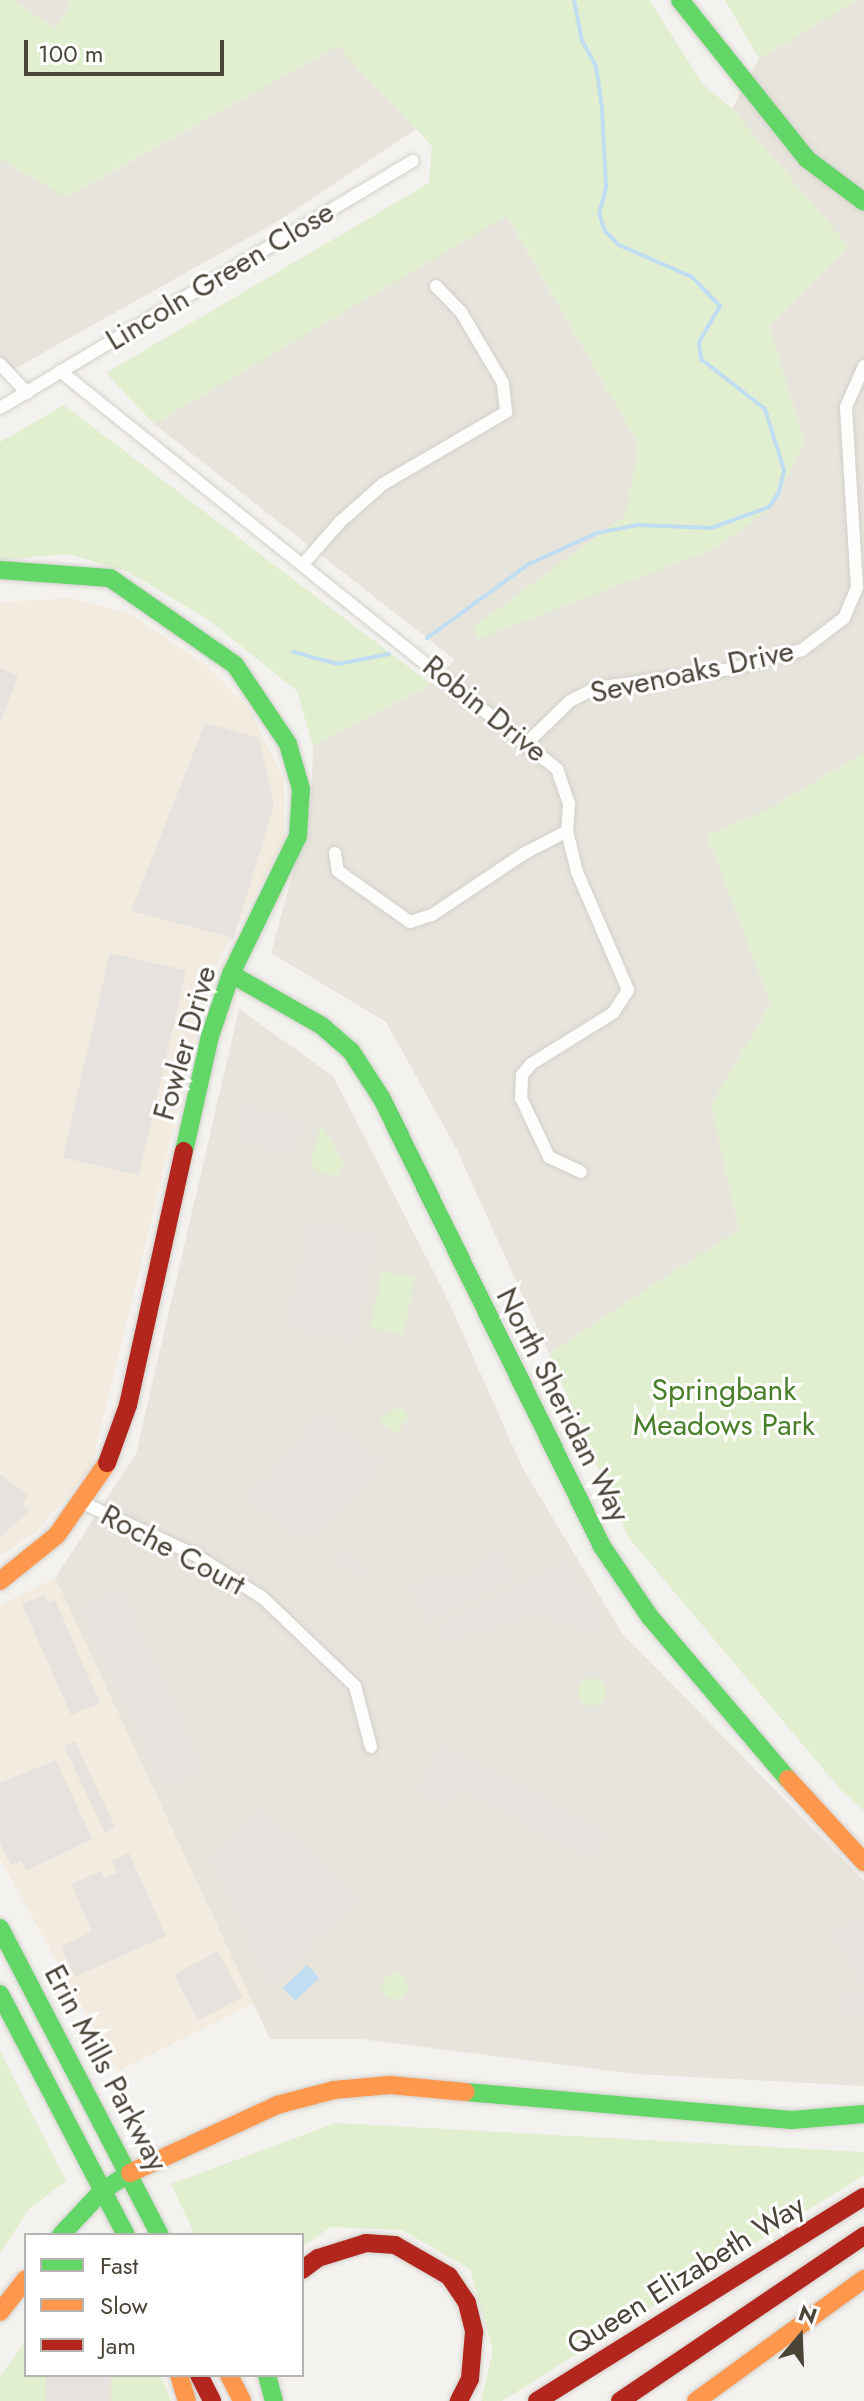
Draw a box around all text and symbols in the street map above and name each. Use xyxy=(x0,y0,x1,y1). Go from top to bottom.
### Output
scale bar xyxy=(28,24,228,74)
text: 100 m xyxy=(38,36,104,71)
street label: Lincoln Green Close xyxy=(99,194,341,358)
street label: Sevenoaks Drive xyxy=(587,633,797,711)
street label: Robin Drive xyxy=(416,648,554,770)
street label: Fowler Drive xyxy=(146,962,224,1124)
street label: North Sheridan Way xyxy=(488,1282,638,1528)
park label: Springbank Meadows Park xyxy=(633,1372,815,1442)
street label: Roche Court xyxy=(95,1497,251,1603)
street label: Erin Mills Parkway xyxy=(37,1959,175,2177)
street label: Queen Elizabeth Way xyxy=(561,2187,811,2363)
legend xyxy=(24,2233,304,2377)
text: Fast xyxy=(100,2248,138,2283)
text: Slow xyxy=(100,2288,148,2323)
text: N xyxy=(794,2296,821,2332)
north arrow xyxy=(760,2297,840,2377)
text: Jam xyxy=(100,2328,136,2363)

